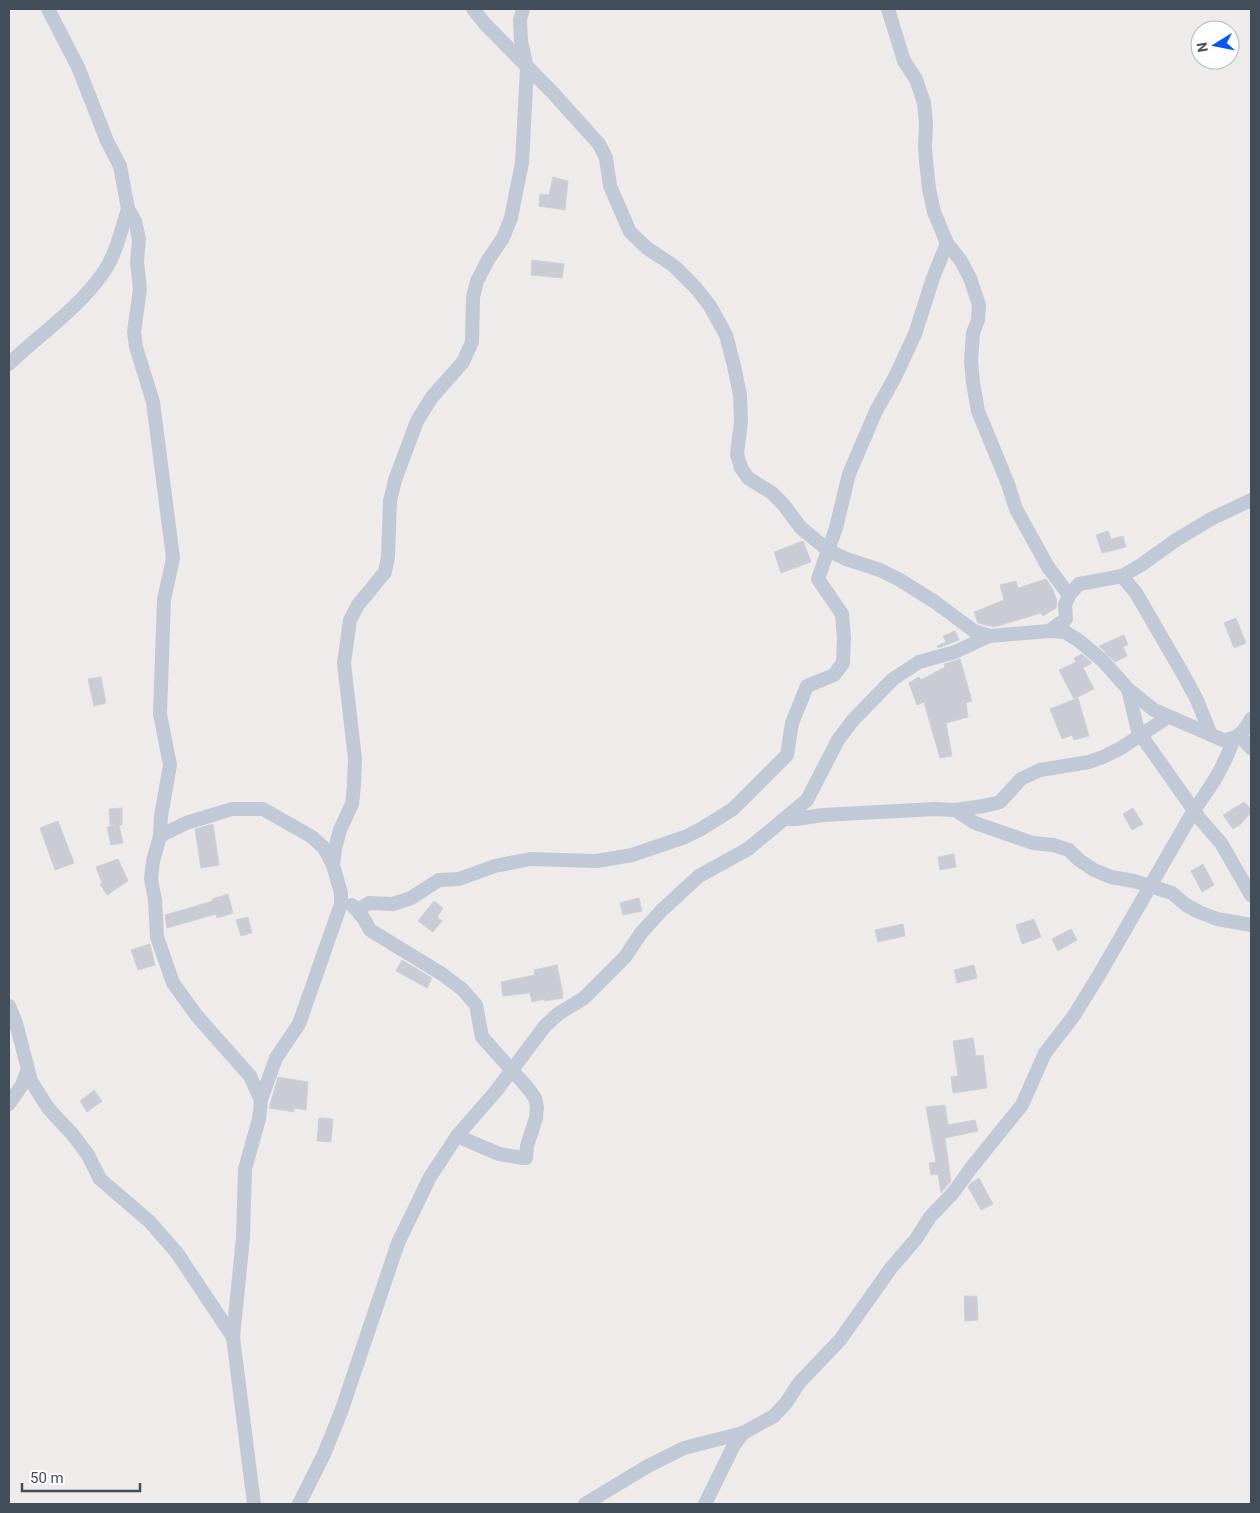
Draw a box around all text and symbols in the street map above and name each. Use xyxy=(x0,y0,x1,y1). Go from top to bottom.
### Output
north arrow xyxy=(1190,20,1240,70)
text: N xyxy=(1193,41,1211,54)
scale bar xyxy=(22,1460,140,1492)
text: 50 m xyxy=(30,1469,64,1487)

